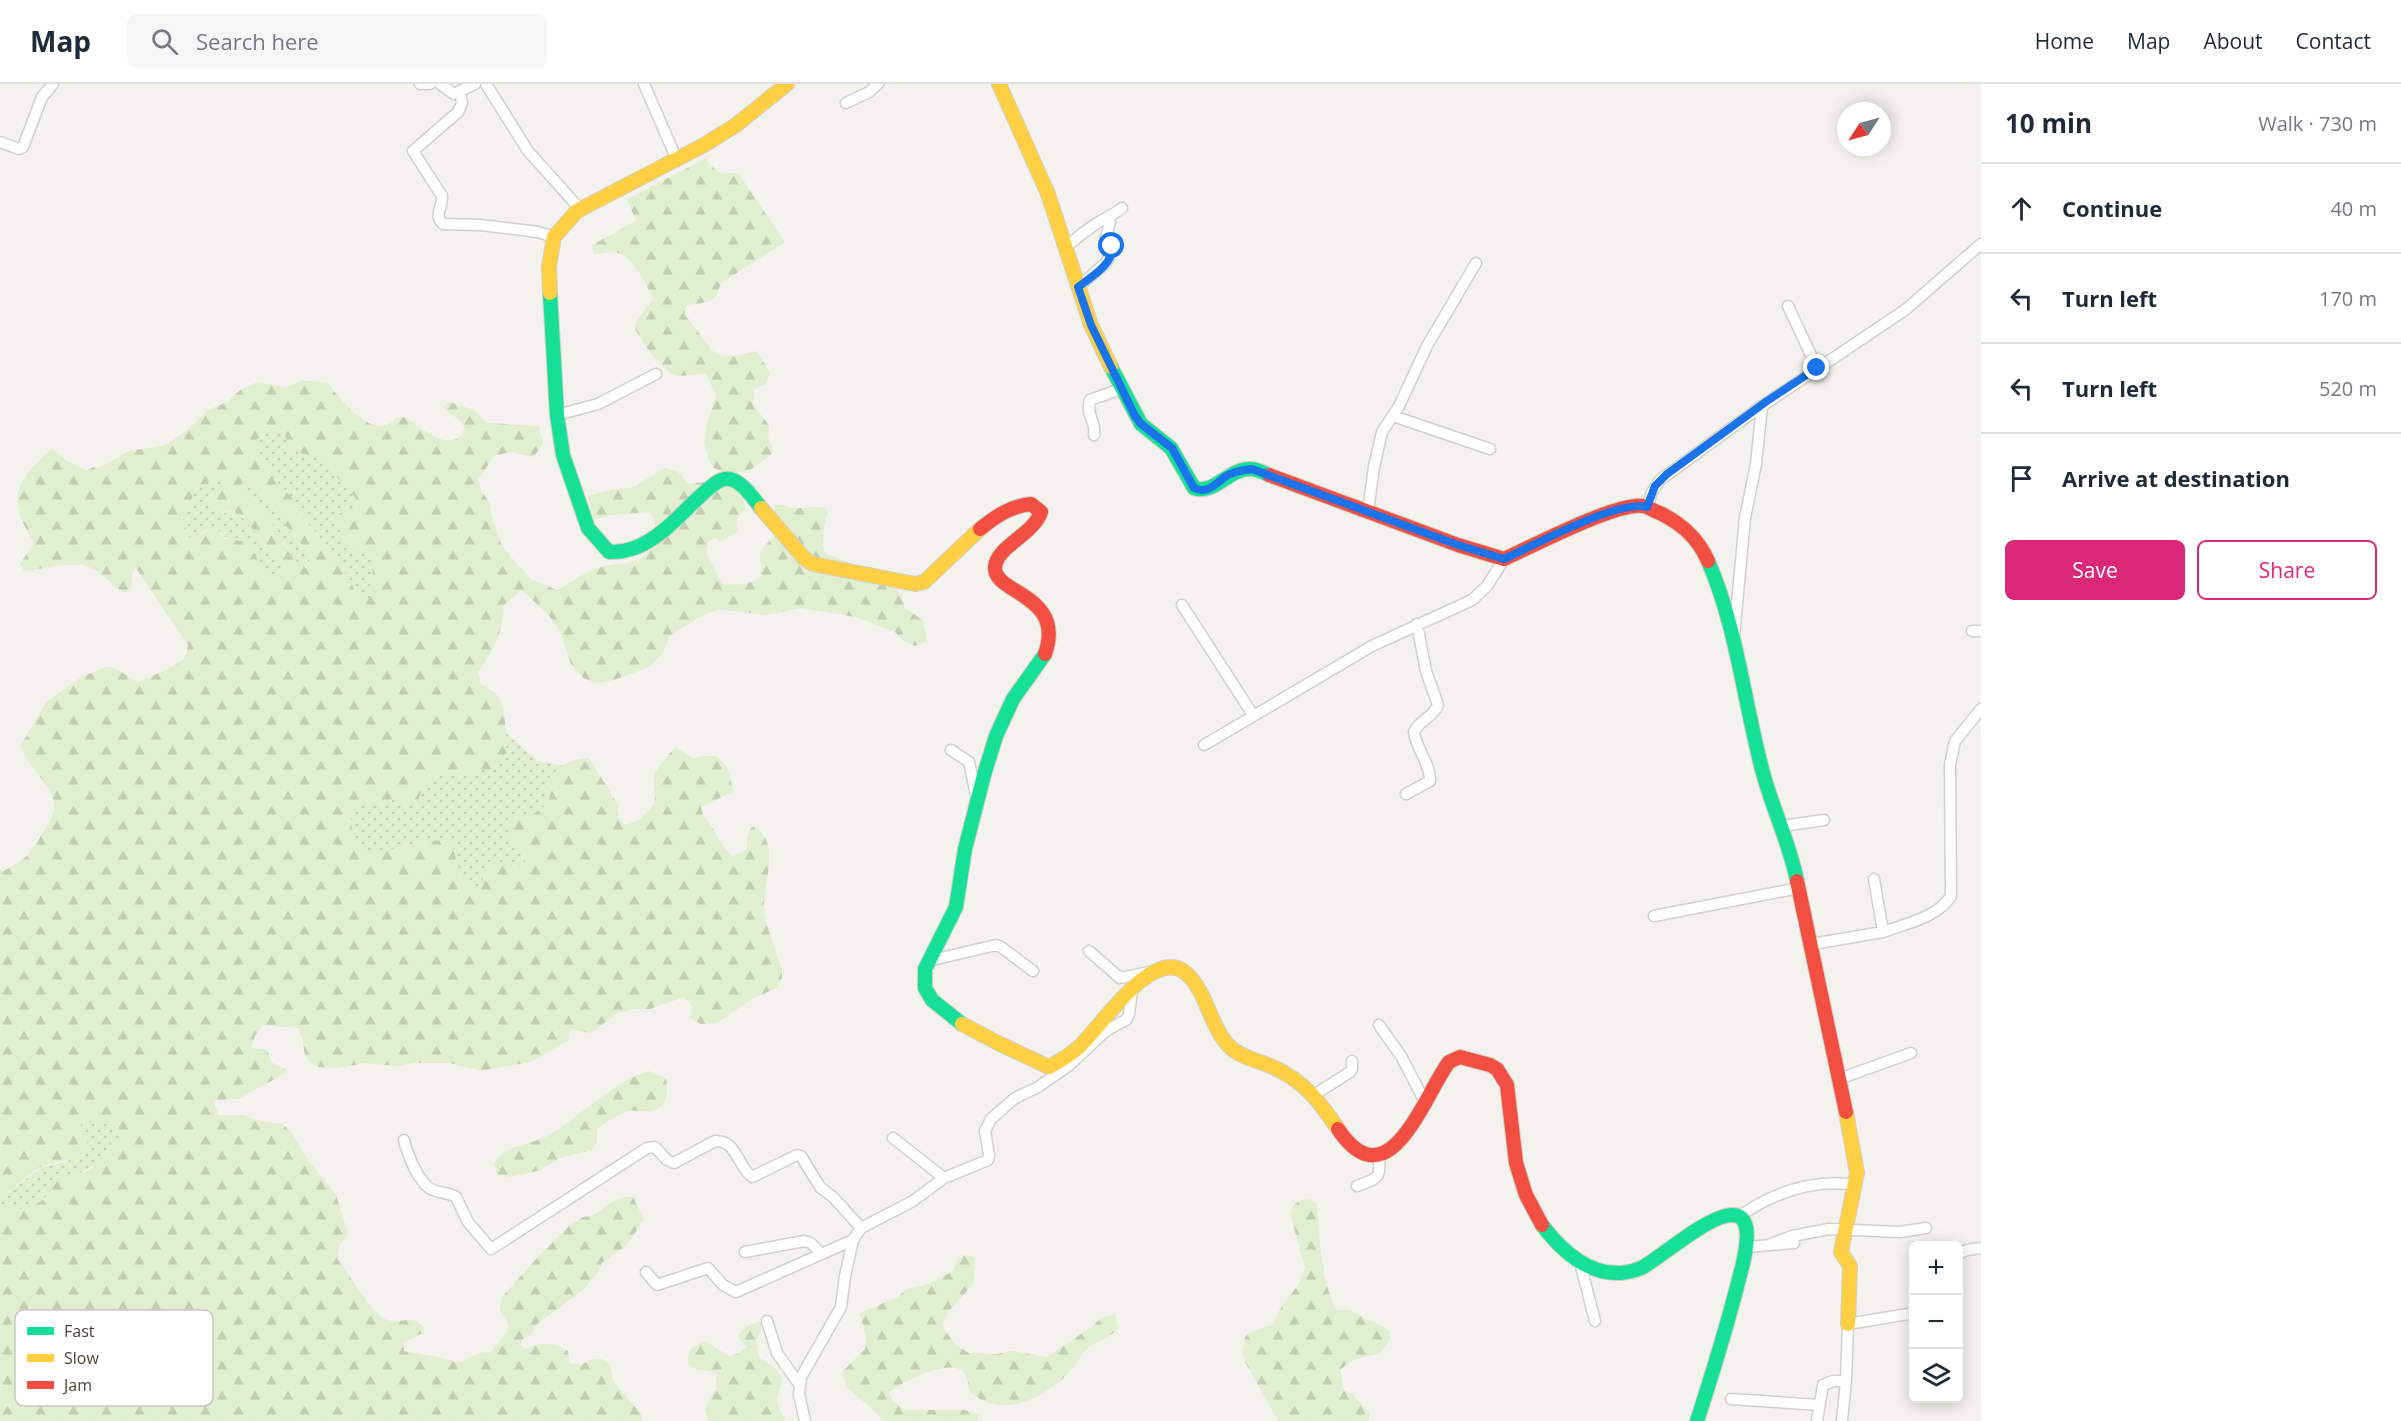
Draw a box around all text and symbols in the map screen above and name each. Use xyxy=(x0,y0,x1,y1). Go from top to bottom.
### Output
search box xyxy=(127,14,547,68)
text: Map xyxy=(30,22,91,60)
icon: search xyxy=(148,25,181,58)
text: Search here xyxy=(196,26,319,56)
text: Home xyxy=(2035,27,2094,55)
text: Map xyxy=(2127,27,2170,55)
text: About xyxy=(2203,27,2263,55)
text: Contact xyxy=(2296,27,2371,55)
north arrow xyxy=(1837,102,1891,156)
text: 10 min xyxy=(2005,105,2092,141)
text: Walk · 730 m xyxy=(2258,110,2377,137)
icon: ahead xyxy=(2005,192,2038,225)
text: Continue xyxy=(2062,193,2162,223)
text: 40 m xyxy=(2330,195,2377,222)
route start xyxy=(1098,232,1124,258)
icon: left xyxy=(2005,282,2038,315)
text: Turn left xyxy=(2062,283,2157,313)
text: 170 m xyxy=(2319,285,2377,312)
route end xyxy=(1803,354,1829,380)
icon: left xyxy=(2005,372,2038,405)
text: Turn left xyxy=(2062,373,2157,403)
text: 520 m xyxy=(2319,375,2377,402)
icon: arrive xyxy=(2005,462,2038,495)
text: Arrive at destination xyxy=(2062,463,2290,493)
button: Save xyxy=(2005,540,2185,600)
button: Share xyxy=(2197,540,2377,600)
map controls xyxy=(1909,1241,1963,1403)
button: + xyxy=(1909,1241,1963,1295)
button: − xyxy=(1909,1295,1963,1349)
legend xyxy=(15,1310,213,1406)
text: Fast xyxy=(64,1320,95,1342)
text: Slow xyxy=(64,1347,99,1369)
button: layers xyxy=(1909,1349,1963,1403)
text: Jam xyxy=(62,1374,92,1396)

